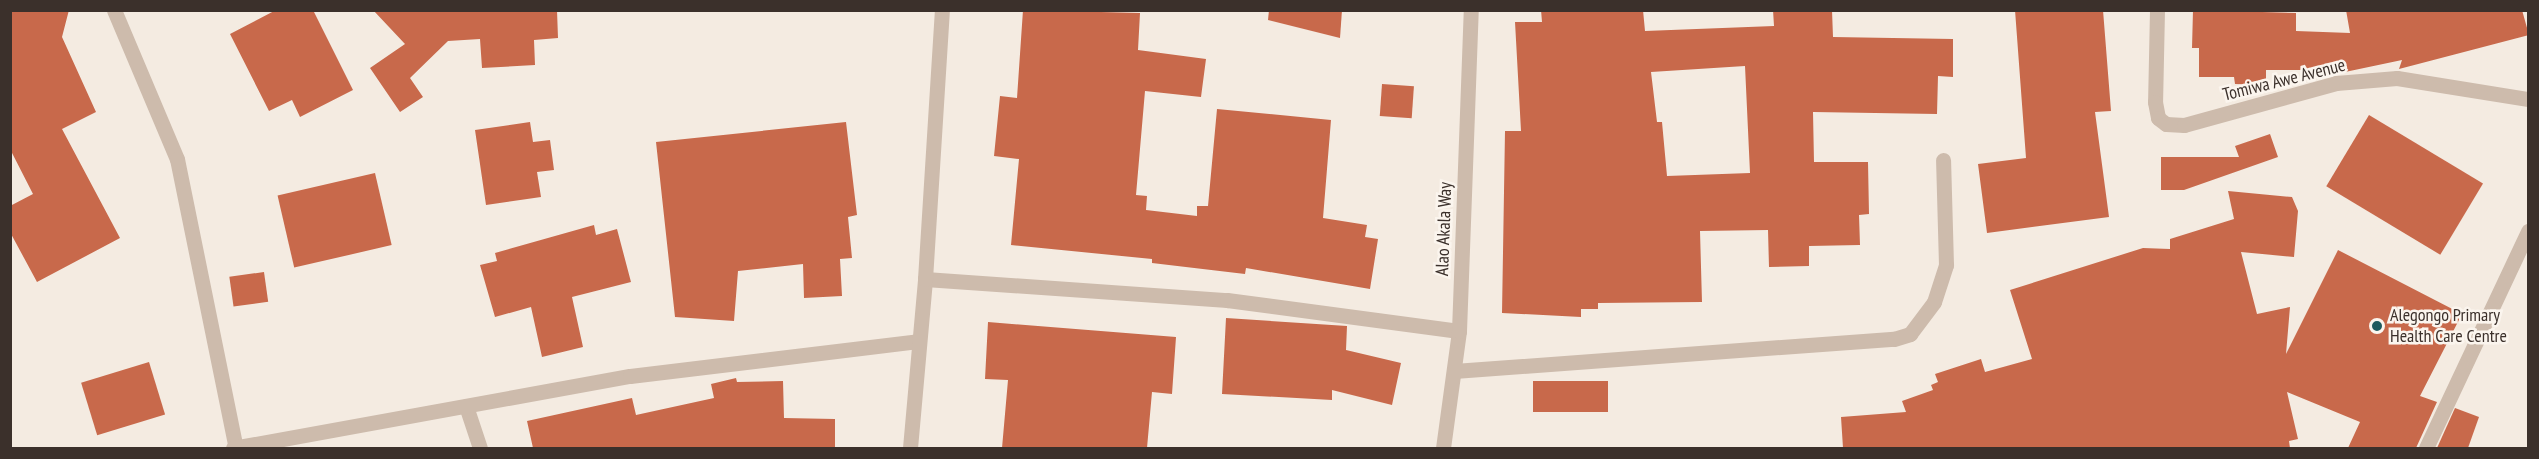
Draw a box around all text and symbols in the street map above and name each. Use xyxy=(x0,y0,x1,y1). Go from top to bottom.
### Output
street label: Tomiwa Awe Avenue xyxy=(2220,54,2348,106)
street label: Alao Akala Way xyxy=(1432,181,1456,277)
place label: Alegongo Primary Health Care Centre xyxy=(2390,305,2507,348)
marker: Alegongo Primary Health Care Centre xyxy=(2368,317,2386,335)

